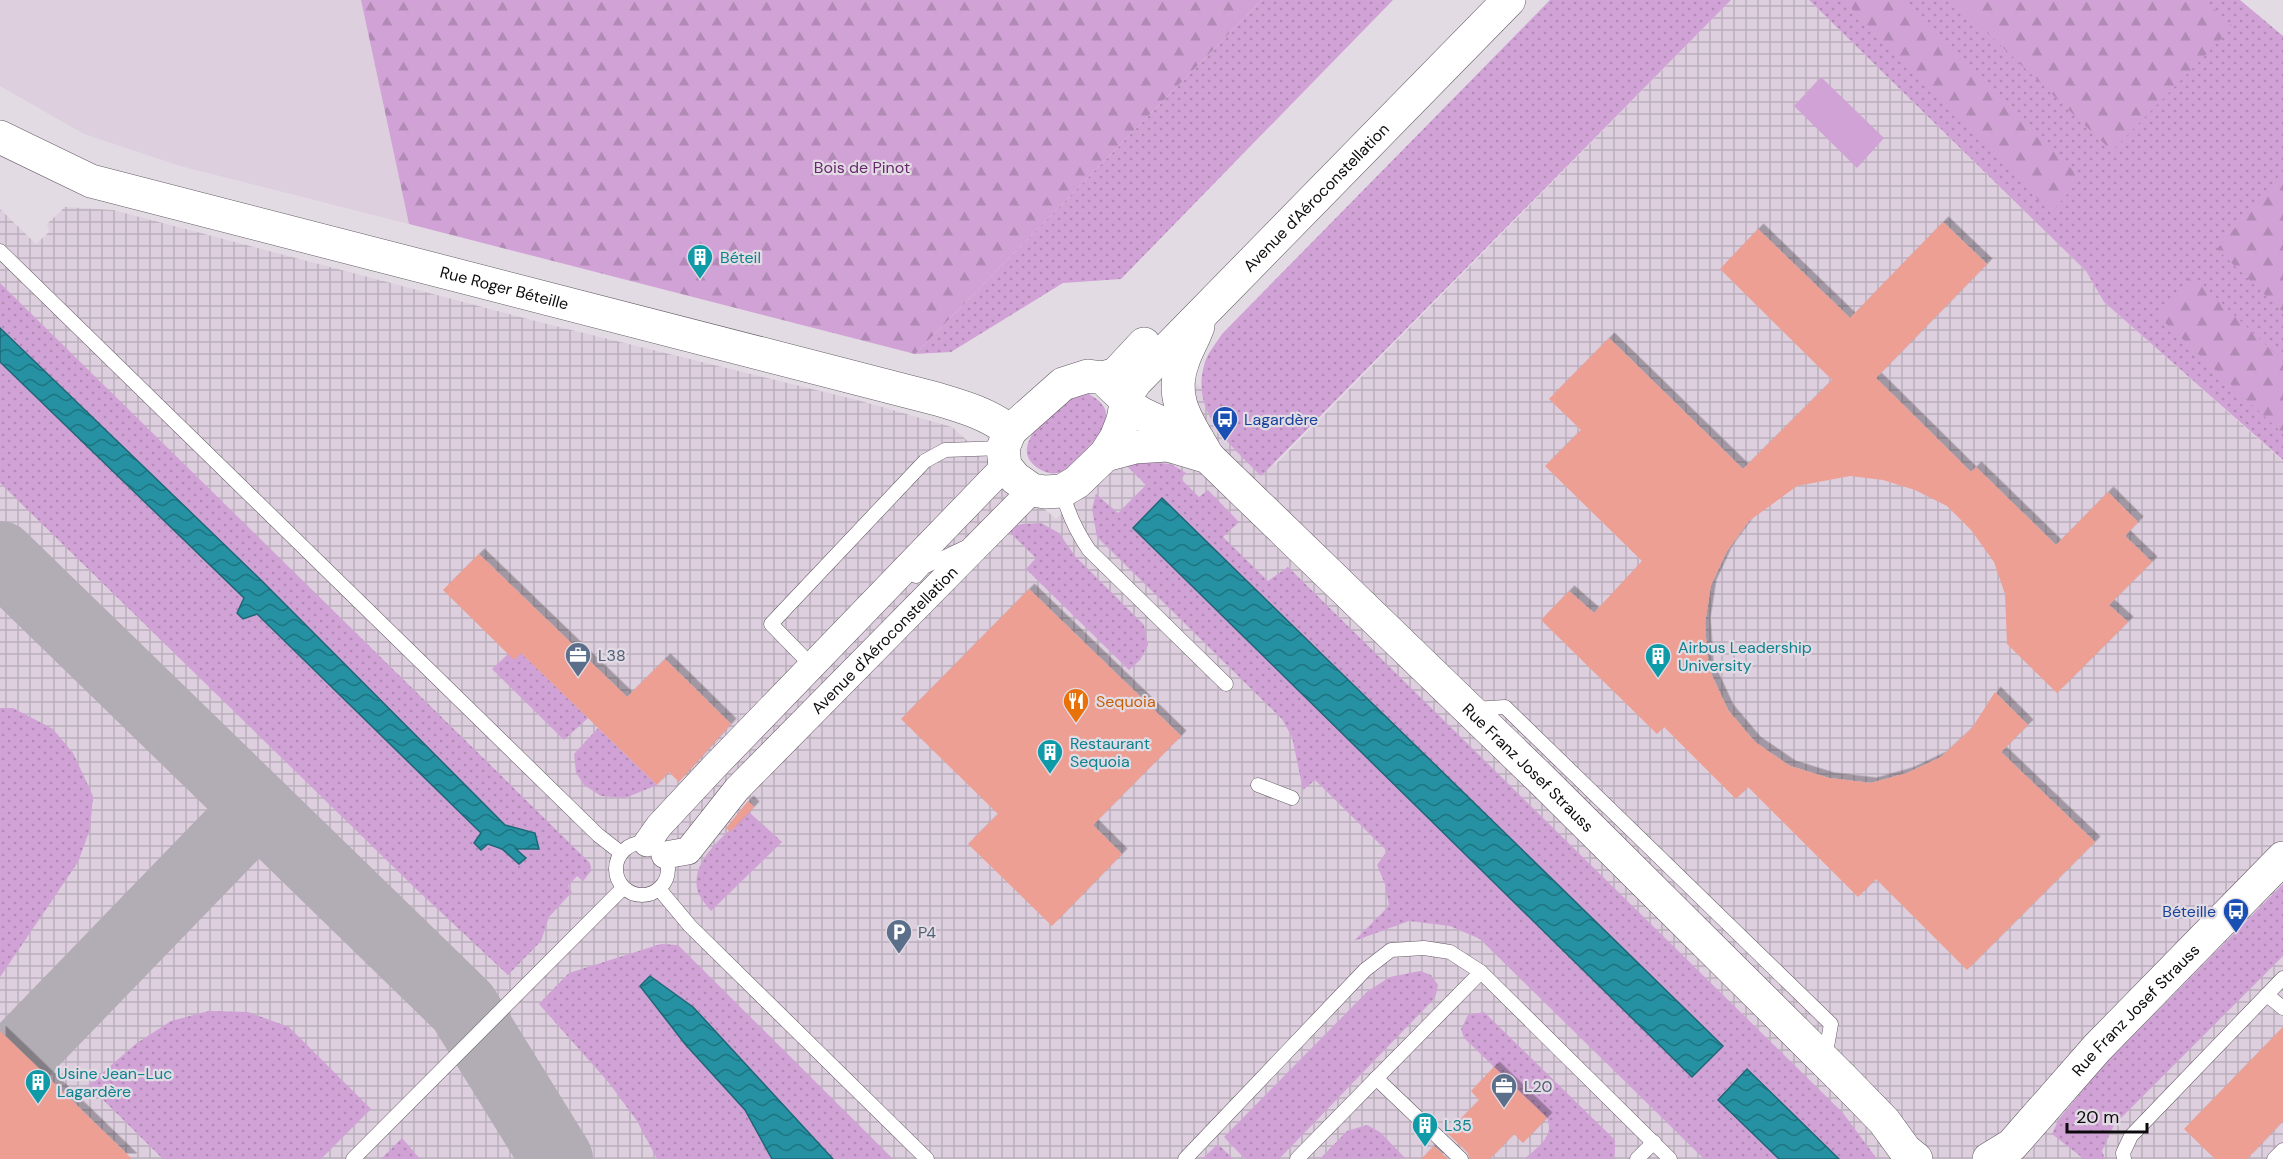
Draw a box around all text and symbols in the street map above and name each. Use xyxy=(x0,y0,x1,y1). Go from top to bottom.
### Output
street label: Avenue d'Aéroconstellation xyxy=(1239,119,1394,276)
park label: Bois de Pinot xyxy=(814,157,910,178)
building icon: Béteil xyxy=(685,242,715,280)
place label: Béteil xyxy=(720,247,761,268)
street label: Rue Roger Béteille xyxy=(438,261,571,315)
bus stop icon: Lagardère xyxy=(1210,404,1240,442)
place label: Lagardère xyxy=(1244,409,1318,430)
street label: Avenue d'Aéroconstellation xyxy=(807,562,962,719)
place label: Airbus Leadership University xyxy=(1678,637,1812,676)
office icon: L38 xyxy=(563,640,593,678)
building icon: Airbus Leadership University xyxy=(1643,641,1673,679)
place label: L38 xyxy=(598,645,626,666)
restaurant icon: Sequoia xyxy=(1061,686,1091,724)
place label: Sequoia xyxy=(1096,691,1156,712)
street label: Rue Franz Josef Strauss xyxy=(1458,699,1598,837)
place label: Restaurant Sequoia xyxy=(1070,733,1150,772)
building icon: Restaurant Sequoia xyxy=(1035,737,1065,775)
bus stop icon: Béteille xyxy=(2221,896,2251,934)
place label: Béteille xyxy=(2162,901,2216,922)
parking icon: P4 xyxy=(884,917,914,955)
place label: P4 xyxy=(918,922,936,943)
street label: Rue Franz Josef Strauss xyxy=(2067,939,2204,1081)
place label: Usine Jean-Luc Lagardère xyxy=(57,1063,172,1102)
building icon: Usine Jean-Luc Lagardère xyxy=(23,1067,53,1105)
office icon: L20 xyxy=(1489,1071,1519,1109)
place label: L20 xyxy=(1524,1076,1552,1097)
scale bar xyxy=(2067,1096,2146,1134)
text: 20 m xyxy=(2076,1105,2119,1129)
building icon: L35 xyxy=(1410,1110,1440,1148)
place label: L35 xyxy=(1444,1115,1472,1136)

